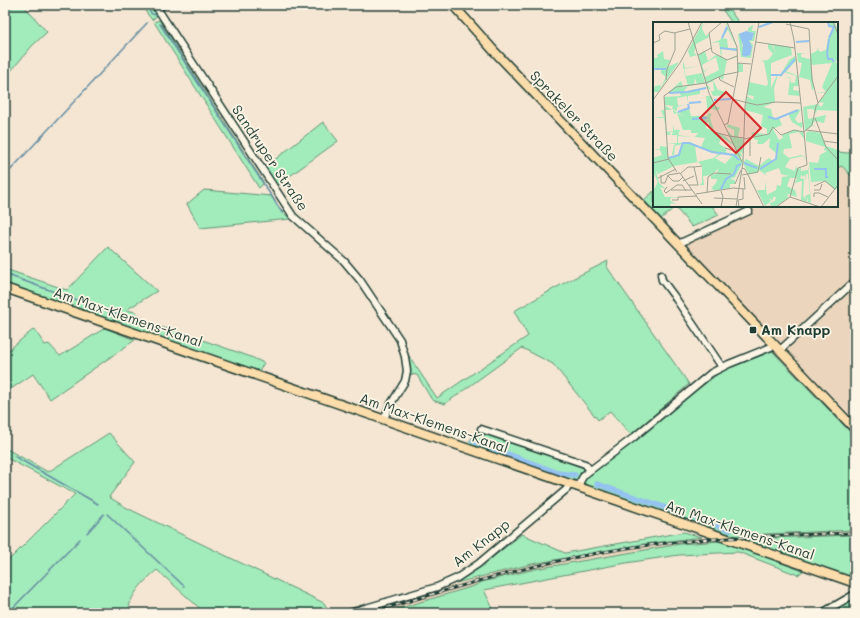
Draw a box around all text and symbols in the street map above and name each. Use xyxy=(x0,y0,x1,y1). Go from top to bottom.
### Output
inset map xyxy=(653,22,838,207)
street label: Sprakeler Straße xyxy=(526,66,623,165)
street label: Sandruper Straße xyxy=(228,101,313,214)
street label: Am Max-Klemens-Kanal xyxy=(51,282,205,351)
place label: Am Knapp xyxy=(761,320,831,339)
marker: Am Knapp xyxy=(748,325,758,335)
street label: Am Max-Klemens-Kanal xyxy=(357,388,511,457)
street label: Am Max-Klemens-Kanal xyxy=(663,495,817,564)
street label: Am Knapp xyxy=(448,514,513,571)

